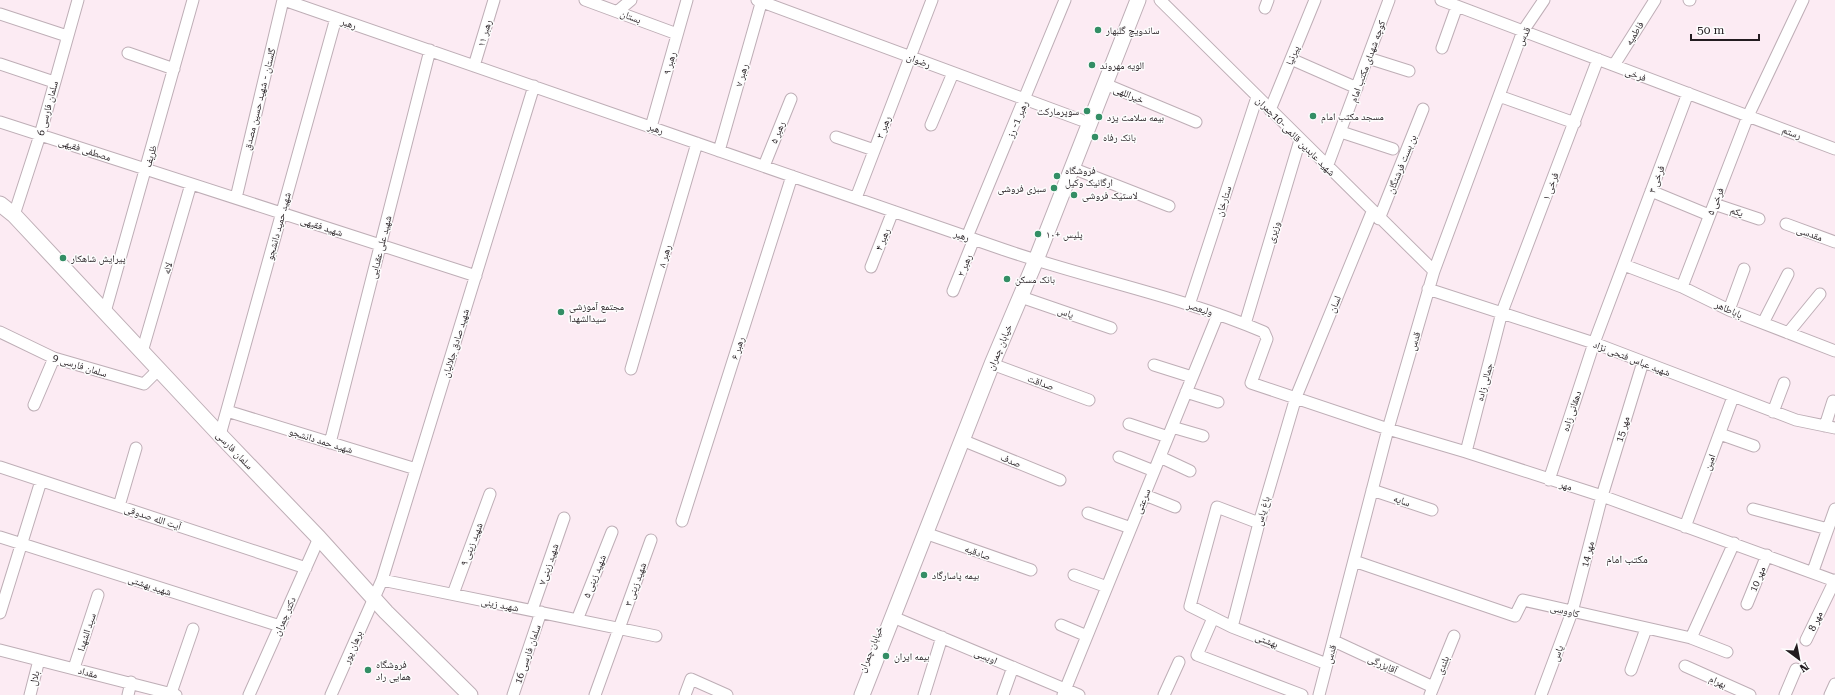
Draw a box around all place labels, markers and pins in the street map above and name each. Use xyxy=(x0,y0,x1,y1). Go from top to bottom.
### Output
marker: ساندویچ گلبهار xyxy=(1093,25,1103,35)
place label: ساندویچ گلبهار xyxy=(1105,25,1160,37)
marker: الویه مهروند xyxy=(1087,60,1097,70)
place label: الویه مهروند xyxy=(1100,60,1144,71)
place label: سوپرمارکت xyxy=(1037,106,1079,118)
marker: سوپرمارکت xyxy=(1082,106,1092,116)
marker: مسجد مکتب امام xyxy=(1308,111,1318,121)
place label: مسجد مکتب امام xyxy=(1321,111,1384,124)
marker: بيمه سلامت يزد xyxy=(1094,112,1104,122)
place label: بيمه سلامت يزد xyxy=(1107,112,1164,123)
marker: بانک رفاه xyxy=(1090,132,1100,142)
place label: بانک رفاه xyxy=(1103,132,1136,143)
place label: فروشگاه ارگانیک وکیل xyxy=(1065,165,1113,189)
marker: فروشگاه ارگانیک وکیل xyxy=(1052,171,1062,181)
place label: سبزی فروشی xyxy=(997,183,1046,195)
marker: سبزی فروشی xyxy=(1049,183,1059,193)
marker: لاستیک فروشی xyxy=(1069,190,1079,200)
place label: لاستیک فروشی xyxy=(1082,190,1138,202)
marker: پلیس +۱۰ xyxy=(1033,229,1043,239)
place label: پلیس +۱۰ xyxy=(1046,229,1083,241)
marker: پیرایش شاهکار xyxy=(58,253,68,263)
place label: پیرایش شاهکار xyxy=(70,253,126,265)
marker: بانک مسکن xyxy=(1002,274,1012,284)
place label: بانک مسکن xyxy=(1015,274,1055,286)
place label: مجتمع آموزشی سیدالشهدا xyxy=(569,301,625,324)
marker: مجتمع آموزشی سیدالشهدا xyxy=(556,307,566,317)
marker: بیمه پاسارگاد xyxy=(919,570,929,580)
place label: بیمه پاسارگاد xyxy=(932,570,980,582)
marker: بیمه ایران xyxy=(881,651,891,661)
place label: بیمه ایران xyxy=(894,651,930,663)
place label: فروشگاه همایی راد xyxy=(376,659,411,683)
marker: فروشگاه همایی راد xyxy=(363,665,373,675)

